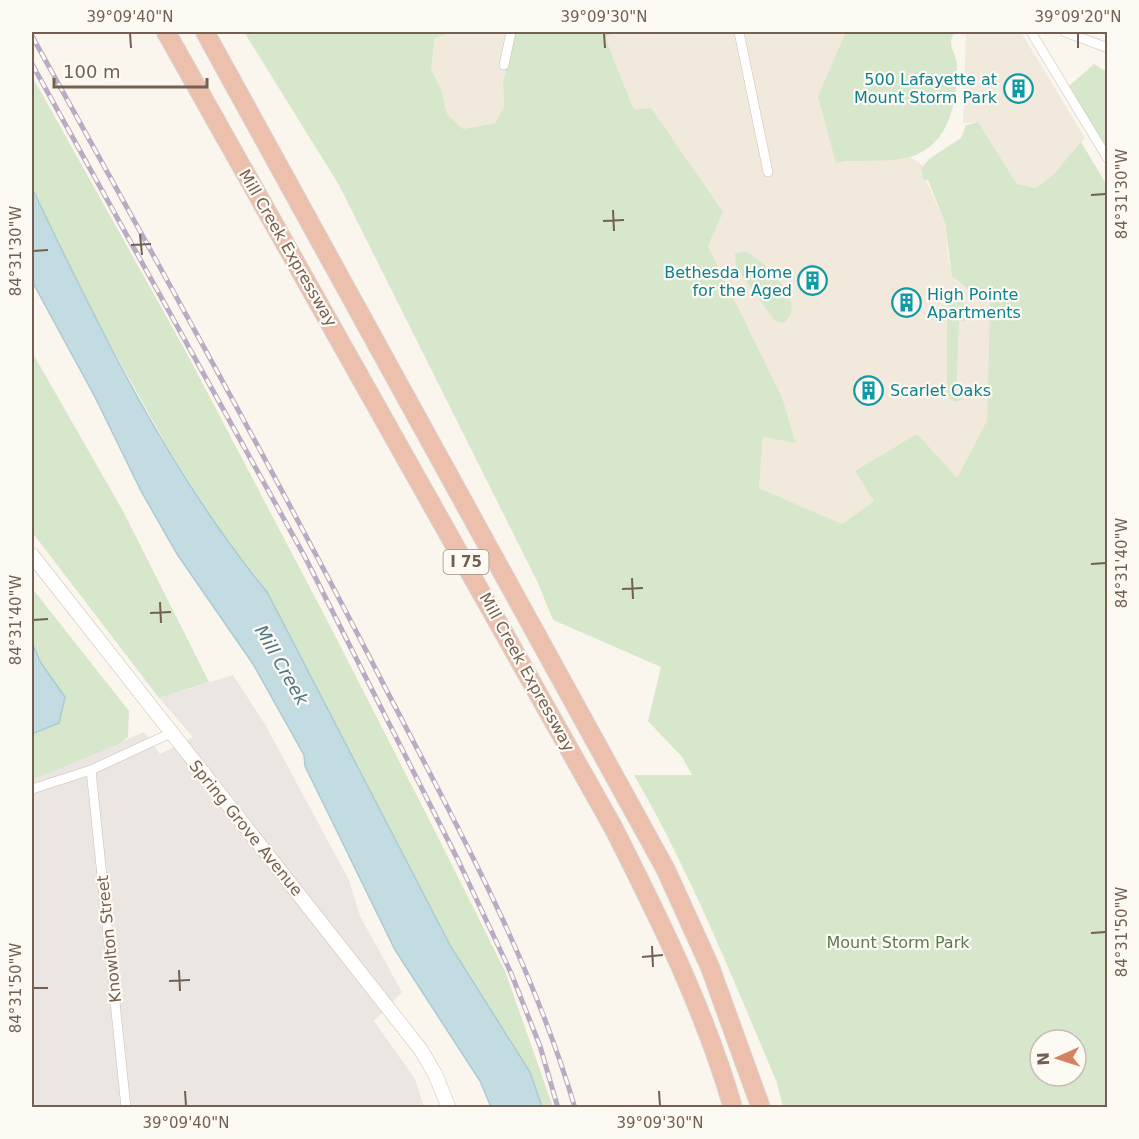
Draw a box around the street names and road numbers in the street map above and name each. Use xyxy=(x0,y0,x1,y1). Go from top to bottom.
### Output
street label: Mill Creek Expressway xyxy=(235,166,341,330)
road number: I 75 xyxy=(444,550,488,574)
street label: Mill Creek Expressway xyxy=(475,589,579,755)
street label: Spring Grove Avenue xyxy=(185,756,307,900)
street label: Knowlton Street xyxy=(93,874,125,1004)

